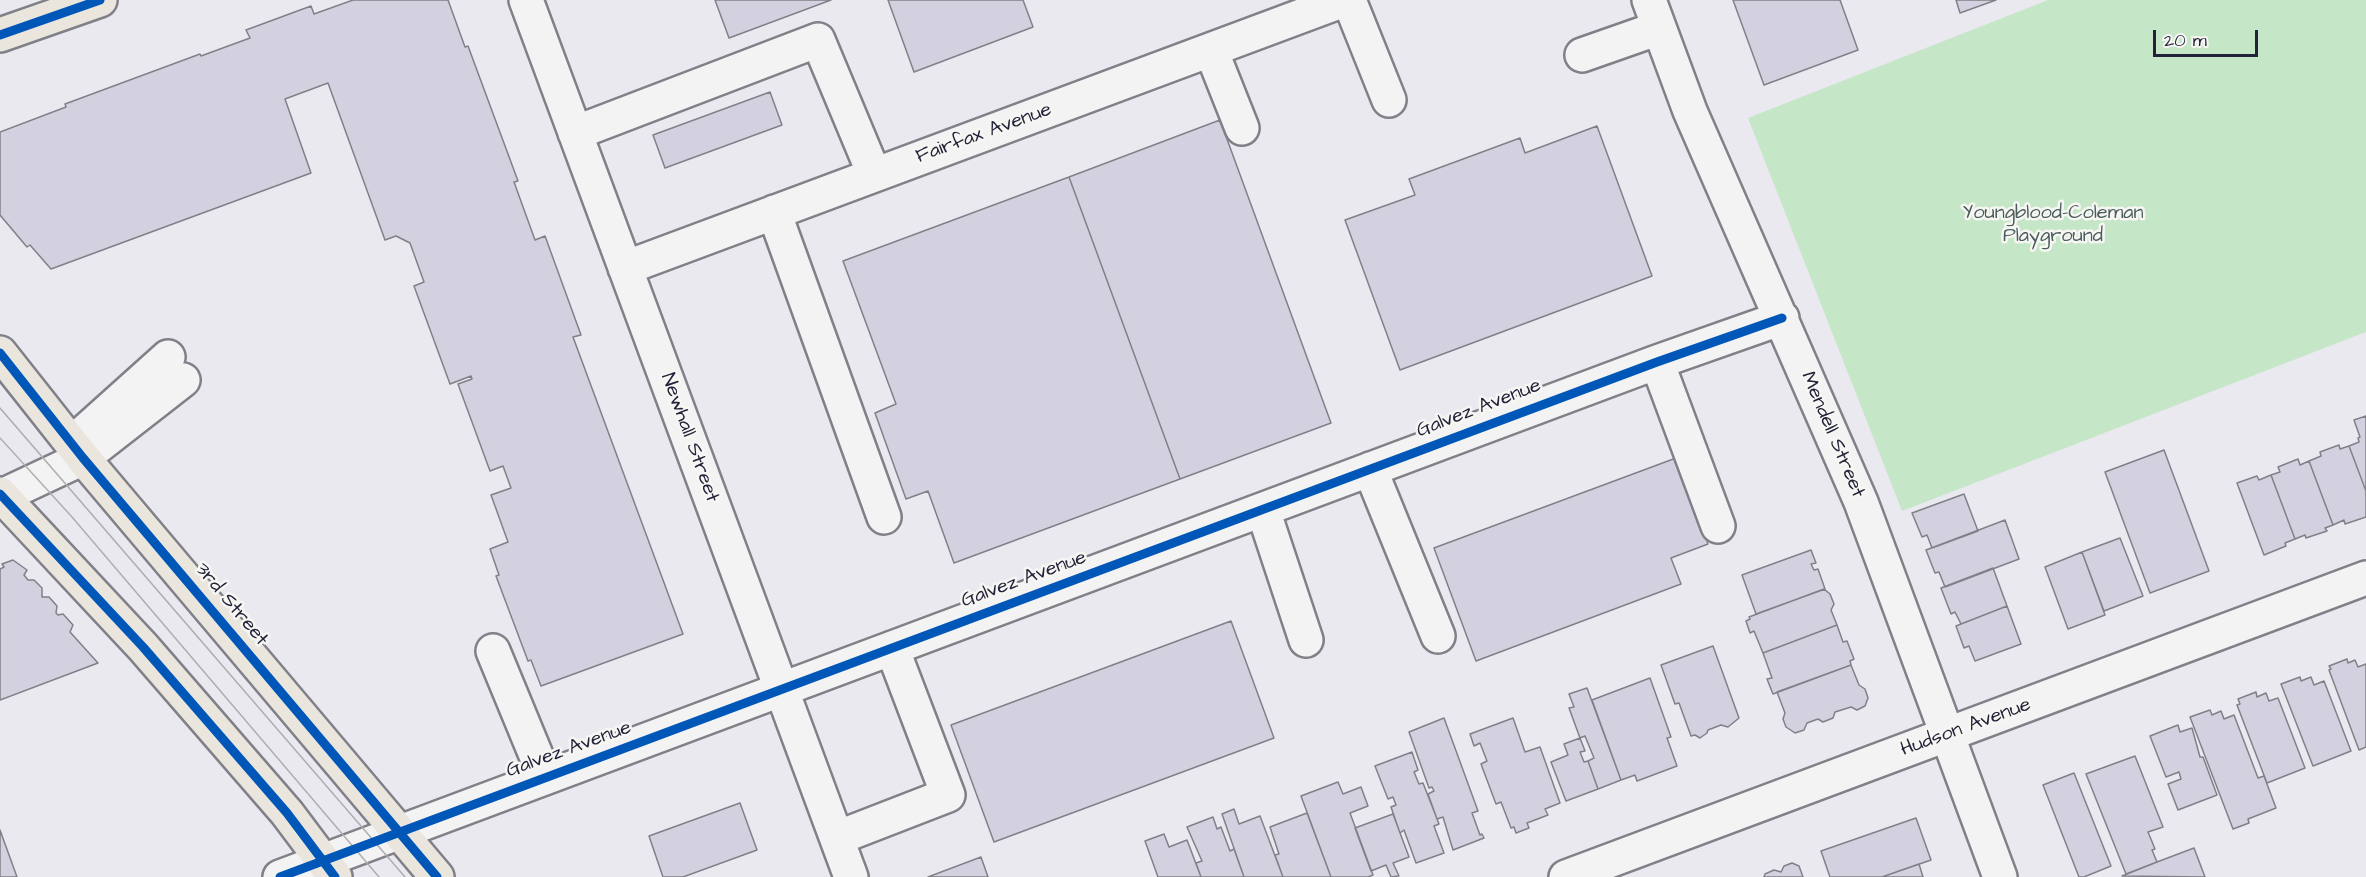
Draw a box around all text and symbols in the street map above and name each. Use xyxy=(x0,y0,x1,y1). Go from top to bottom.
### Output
scale bar xyxy=(2156,18,2261,56)
text: 20 m xyxy=(2164,28,2207,53)
street label: Fairfax Avenue xyxy=(913,98,1055,170)
park label: Youngblood-Coleman Playground xyxy=(1963,202,2143,249)
street label: Mendell Street xyxy=(1795,368,1869,502)
street label: Newhall Street xyxy=(655,370,723,506)
street label: Galvez Avenue xyxy=(1413,374,1545,444)
street label: Galvez Avenue xyxy=(958,546,1090,614)
street label: 3rd Street xyxy=(189,559,273,651)
street label: Hudson Avenue xyxy=(1898,693,2034,763)
street label: Galvez Avenue xyxy=(503,716,635,784)

